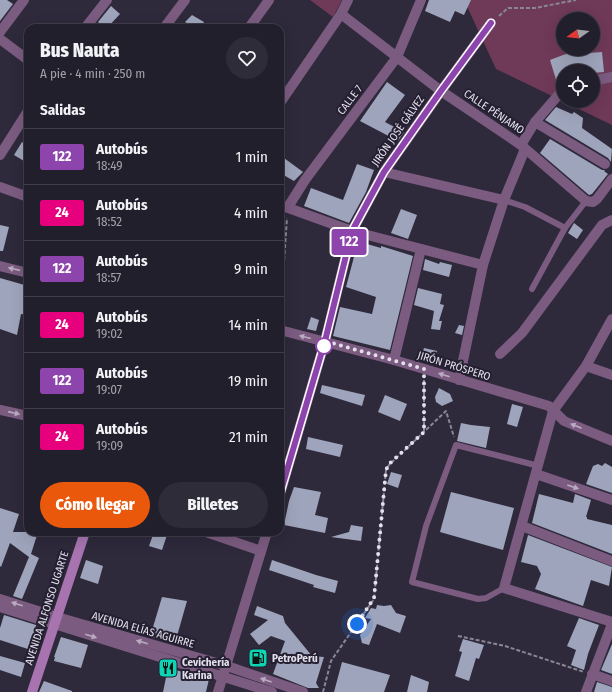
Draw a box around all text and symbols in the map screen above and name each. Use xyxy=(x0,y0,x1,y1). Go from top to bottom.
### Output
north arrow xyxy=(556,12,600,56)
map controls xyxy=(556,12,600,108)
button: heart xyxy=(226,37,268,79)
text: Bus Nauta xyxy=(40,39,119,62)
button: locate xyxy=(556,64,600,108)
text: A pie · 4 min · 250 m xyxy=(40,66,145,81)
street label: CALLE 7 xyxy=(335,82,366,117)
street label: CALLE PÉNJAMO xyxy=(461,86,527,137)
street label: JIRÓN JOSÉ GÁLVEZ xyxy=(368,93,427,169)
text: Salidas xyxy=(40,101,85,119)
text: Autobús xyxy=(96,140,147,158)
text: 122 xyxy=(53,148,71,165)
text: 1 min xyxy=(235,148,268,166)
text: 18:49 xyxy=(96,158,123,173)
text: Autobús xyxy=(96,196,147,214)
text: 24 xyxy=(55,204,69,221)
text: 4 min xyxy=(234,204,268,222)
text: 18:52 xyxy=(96,214,122,229)
line badge: 122 xyxy=(326,229,372,255)
text: 122 xyxy=(340,233,358,250)
text: Autobús xyxy=(96,252,147,270)
text: 122 xyxy=(53,260,71,277)
text: 9 min xyxy=(234,260,268,278)
one-way arrow xyxy=(8,266,20,272)
text: 18:57 xyxy=(96,270,121,285)
text: Autobús xyxy=(96,308,147,326)
text: 24 xyxy=(55,316,69,333)
text: 14 min xyxy=(228,316,268,334)
text: 19:02 xyxy=(96,326,123,341)
one-way arrow xyxy=(299,333,311,339)
unlabelled marker xyxy=(315,337,333,355)
street label: JIRÓN PRÓSPERO xyxy=(416,348,492,383)
text: Autobús xyxy=(96,364,147,382)
text: 122 xyxy=(53,372,71,389)
text: 19 min xyxy=(228,372,268,390)
one-way arrow xyxy=(437,372,449,378)
text: 19:07 xyxy=(96,382,122,397)
one-way arrow xyxy=(8,410,20,416)
text: Autobús xyxy=(96,420,147,438)
one-way arrow xyxy=(571,423,582,429)
text: 24 xyxy=(55,428,69,445)
text: 21 min xyxy=(229,428,268,446)
text: 19:09 xyxy=(96,438,123,453)
button: Cómo llegar xyxy=(40,482,150,528)
button: Billetes xyxy=(158,482,268,528)
one-way arrow xyxy=(568,484,580,490)
street label: AVENIDA ALFONSO UGARTE xyxy=(22,549,72,667)
one-way arrow xyxy=(11,601,23,607)
street label: AVENIDA ELÍAS AGUIRRE xyxy=(90,608,196,651)
your location xyxy=(347,614,367,634)
one-way arrow xyxy=(85,633,97,639)
one-way arrow xyxy=(135,639,147,645)
fuel station icon: PetroPerú xyxy=(247,647,269,669)
place label: PetroPerú xyxy=(272,652,318,665)
place label: Cevichería Karina xyxy=(182,656,230,682)
restaurant icon: Cevichería Karina xyxy=(157,657,179,679)
one-way arrow xyxy=(260,676,272,682)

